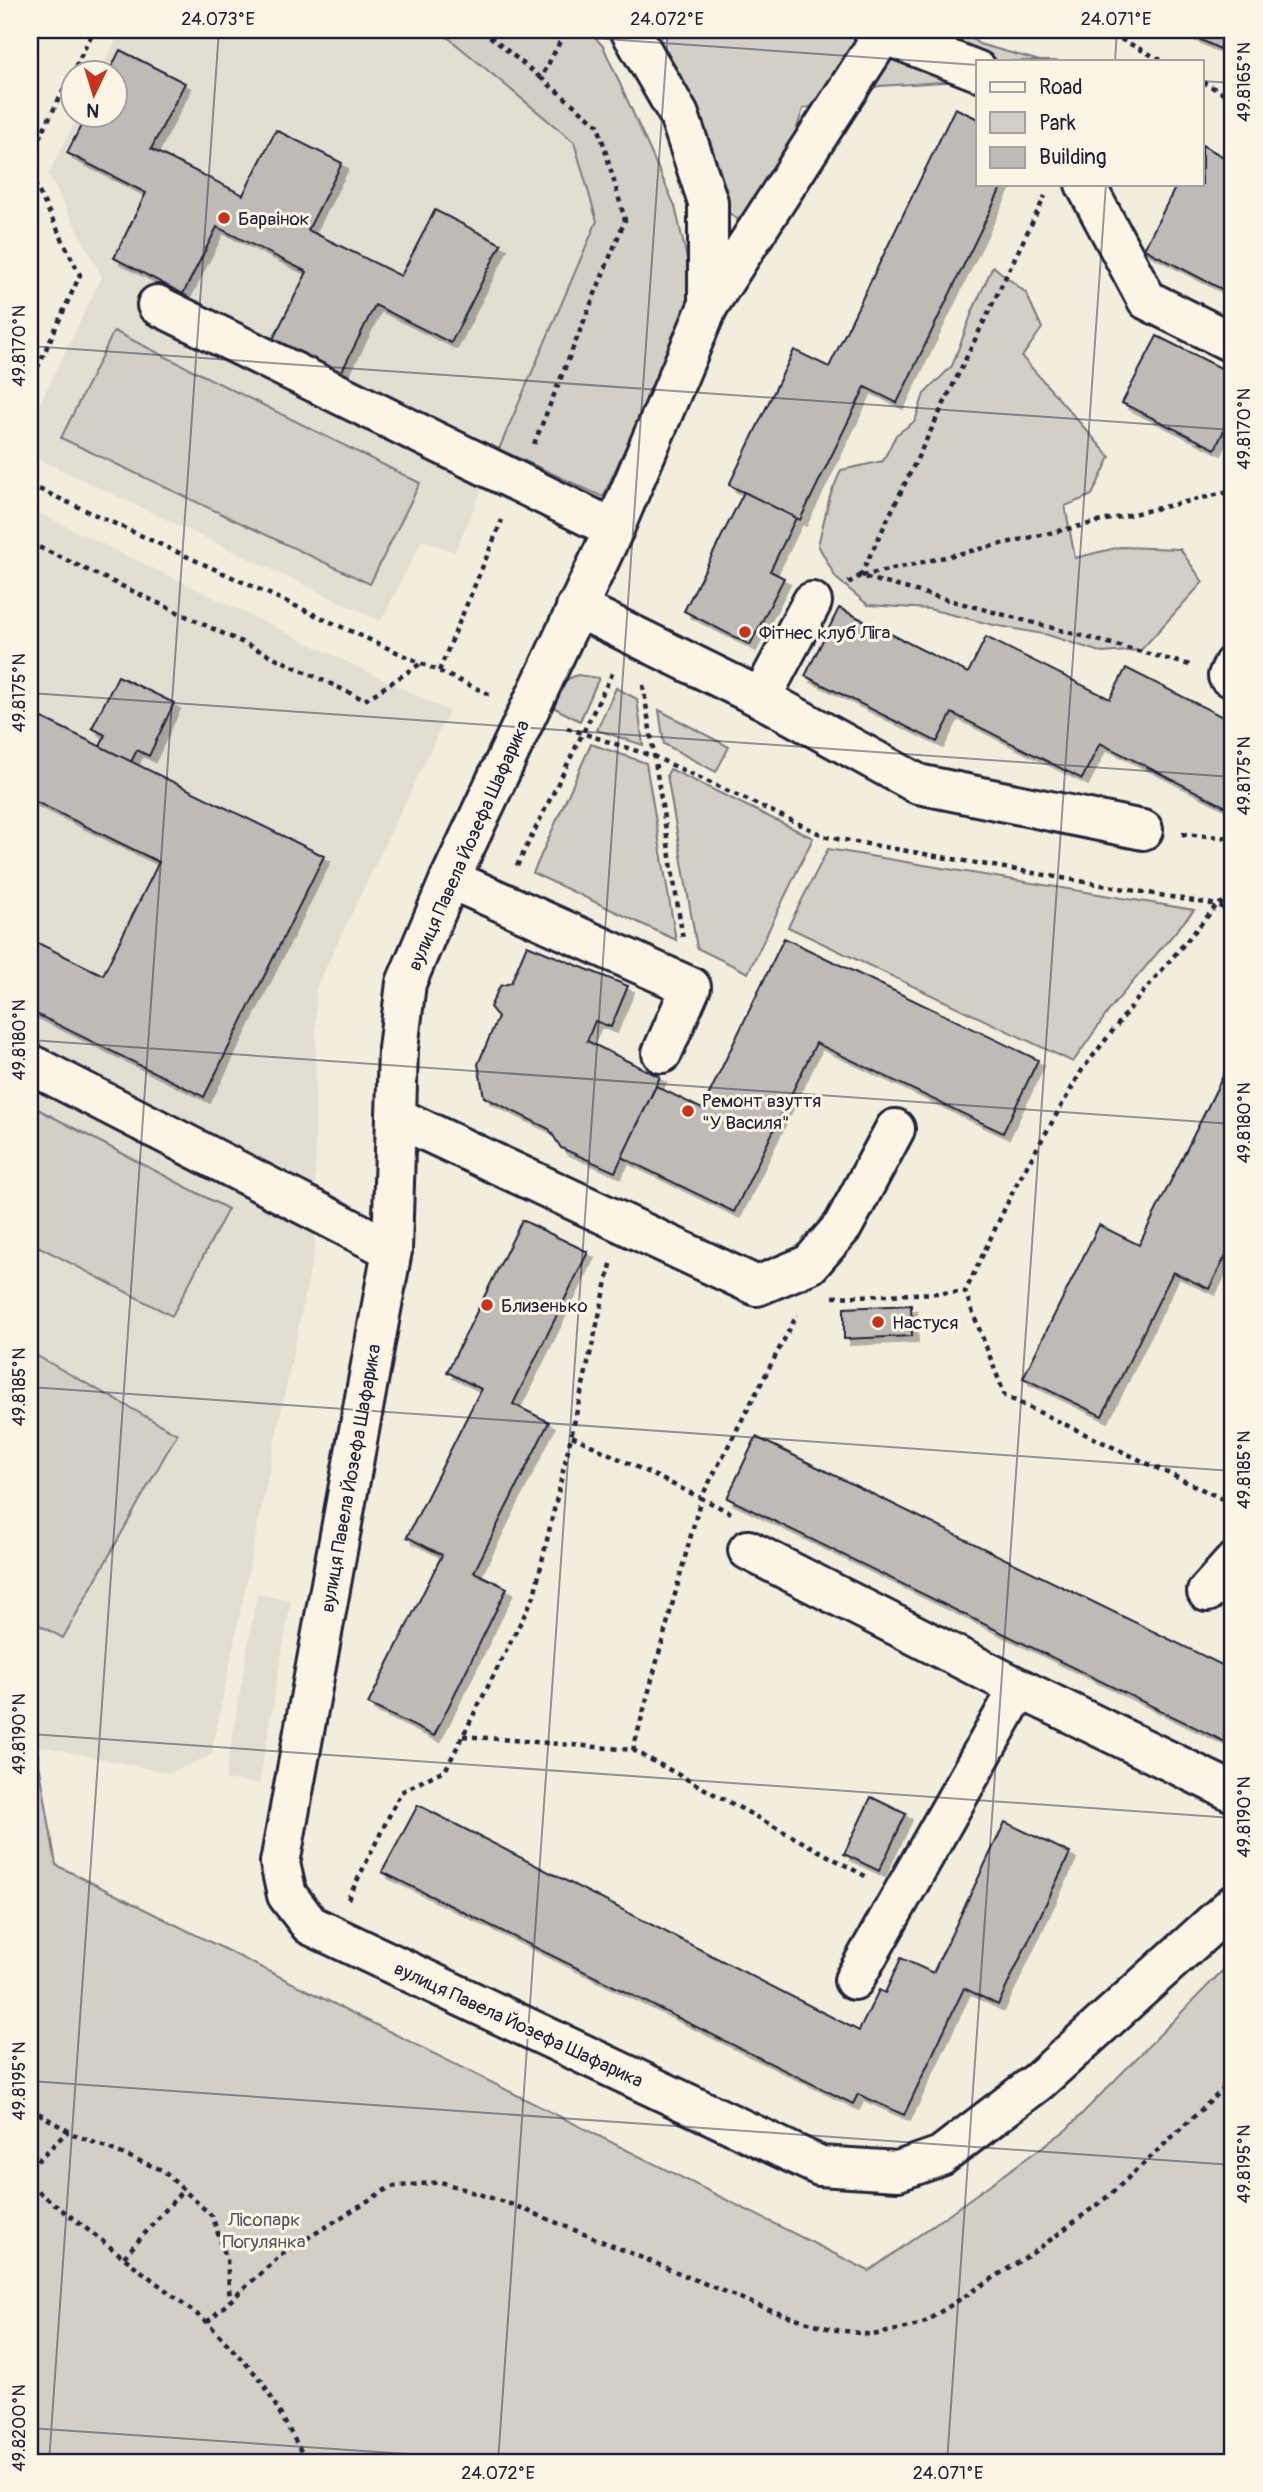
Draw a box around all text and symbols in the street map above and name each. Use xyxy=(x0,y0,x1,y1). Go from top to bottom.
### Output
text: 24.073°E xyxy=(181,8,255,31)
text: 24.072°E xyxy=(630,8,704,31)
text: 24.071°E xyxy=(1081,8,1151,31)
text: 49.8165°N xyxy=(1233,42,1256,122)
north arrow xyxy=(60,60,130,130)
legend xyxy=(976,60,1204,186)
text: Road xyxy=(1039,74,1083,101)
text: N xyxy=(85,98,100,122)
text: Park xyxy=(1039,110,1076,137)
text: Building xyxy=(1039,144,1106,171)
place label: Барвінок xyxy=(238,207,310,231)
marker: Барвінок xyxy=(216,210,232,226)
text: 49.8170°N xyxy=(8,305,31,387)
text: 49.8170°N xyxy=(1233,388,1256,470)
place label: Фітнес клуб Ліга xyxy=(759,621,890,645)
marker: Фітнес клуб Ліга xyxy=(737,624,753,640)
text: 49.8175°N xyxy=(8,653,31,733)
street label: вулиця Павела Йозефа Шафарика xyxy=(403,716,535,975)
text: 49.8175°N xyxy=(1233,736,1256,816)
text: 49.8180°N xyxy=(8,999,31,1081)
text: 49.8180°N xyxy=(1233,1082,1256,1164)
place label: Ремонт взуття "У Василя" xyxy=(702,1089,821,1135)
marker: Ремонт взуття "У Василя" xyxy=(680,1103,696,1119)
place label: Близенько xyxy=(501,1294,588,1318)
marker: Близенько xyxy=(479,1297,495,1313)
place label: Настуся xyxy=(892,1311,958,1335)
marker: Настуся xyxy=(870,1314,886,1330)
street label: вулиця Павела Йозефа Шафарика xyxy=(316,1342,386,1614)
text: 49.8185°N xyxy=(8,1348,31,1426)
text: 49.8185°N xyxy=(1233,1431,1256,1509)
text: 49.8190°N xyxy=(8,1693,31,1775)
text: 49.8190°N xyxy=(1233,1776,1256,1858)
street label: вулиця Павела Йозефа Шафарика xyxy=(390,1957,647,2093)
text: 49.8195°N xyxy=(8,2042,31,2120)
text: 49.8195°N xyxy=(1233,2125,1256,2203)
park label: Лісопарк Погулянка xyxy=(222,2208,306,2254)
text: 49.8200°N xyxy=(8,2384,31,2472)
text: 24.072°E xyxy=(461,2462,535,2485)
text: 24.071°E xyxy=(913,2462,983,2485)

